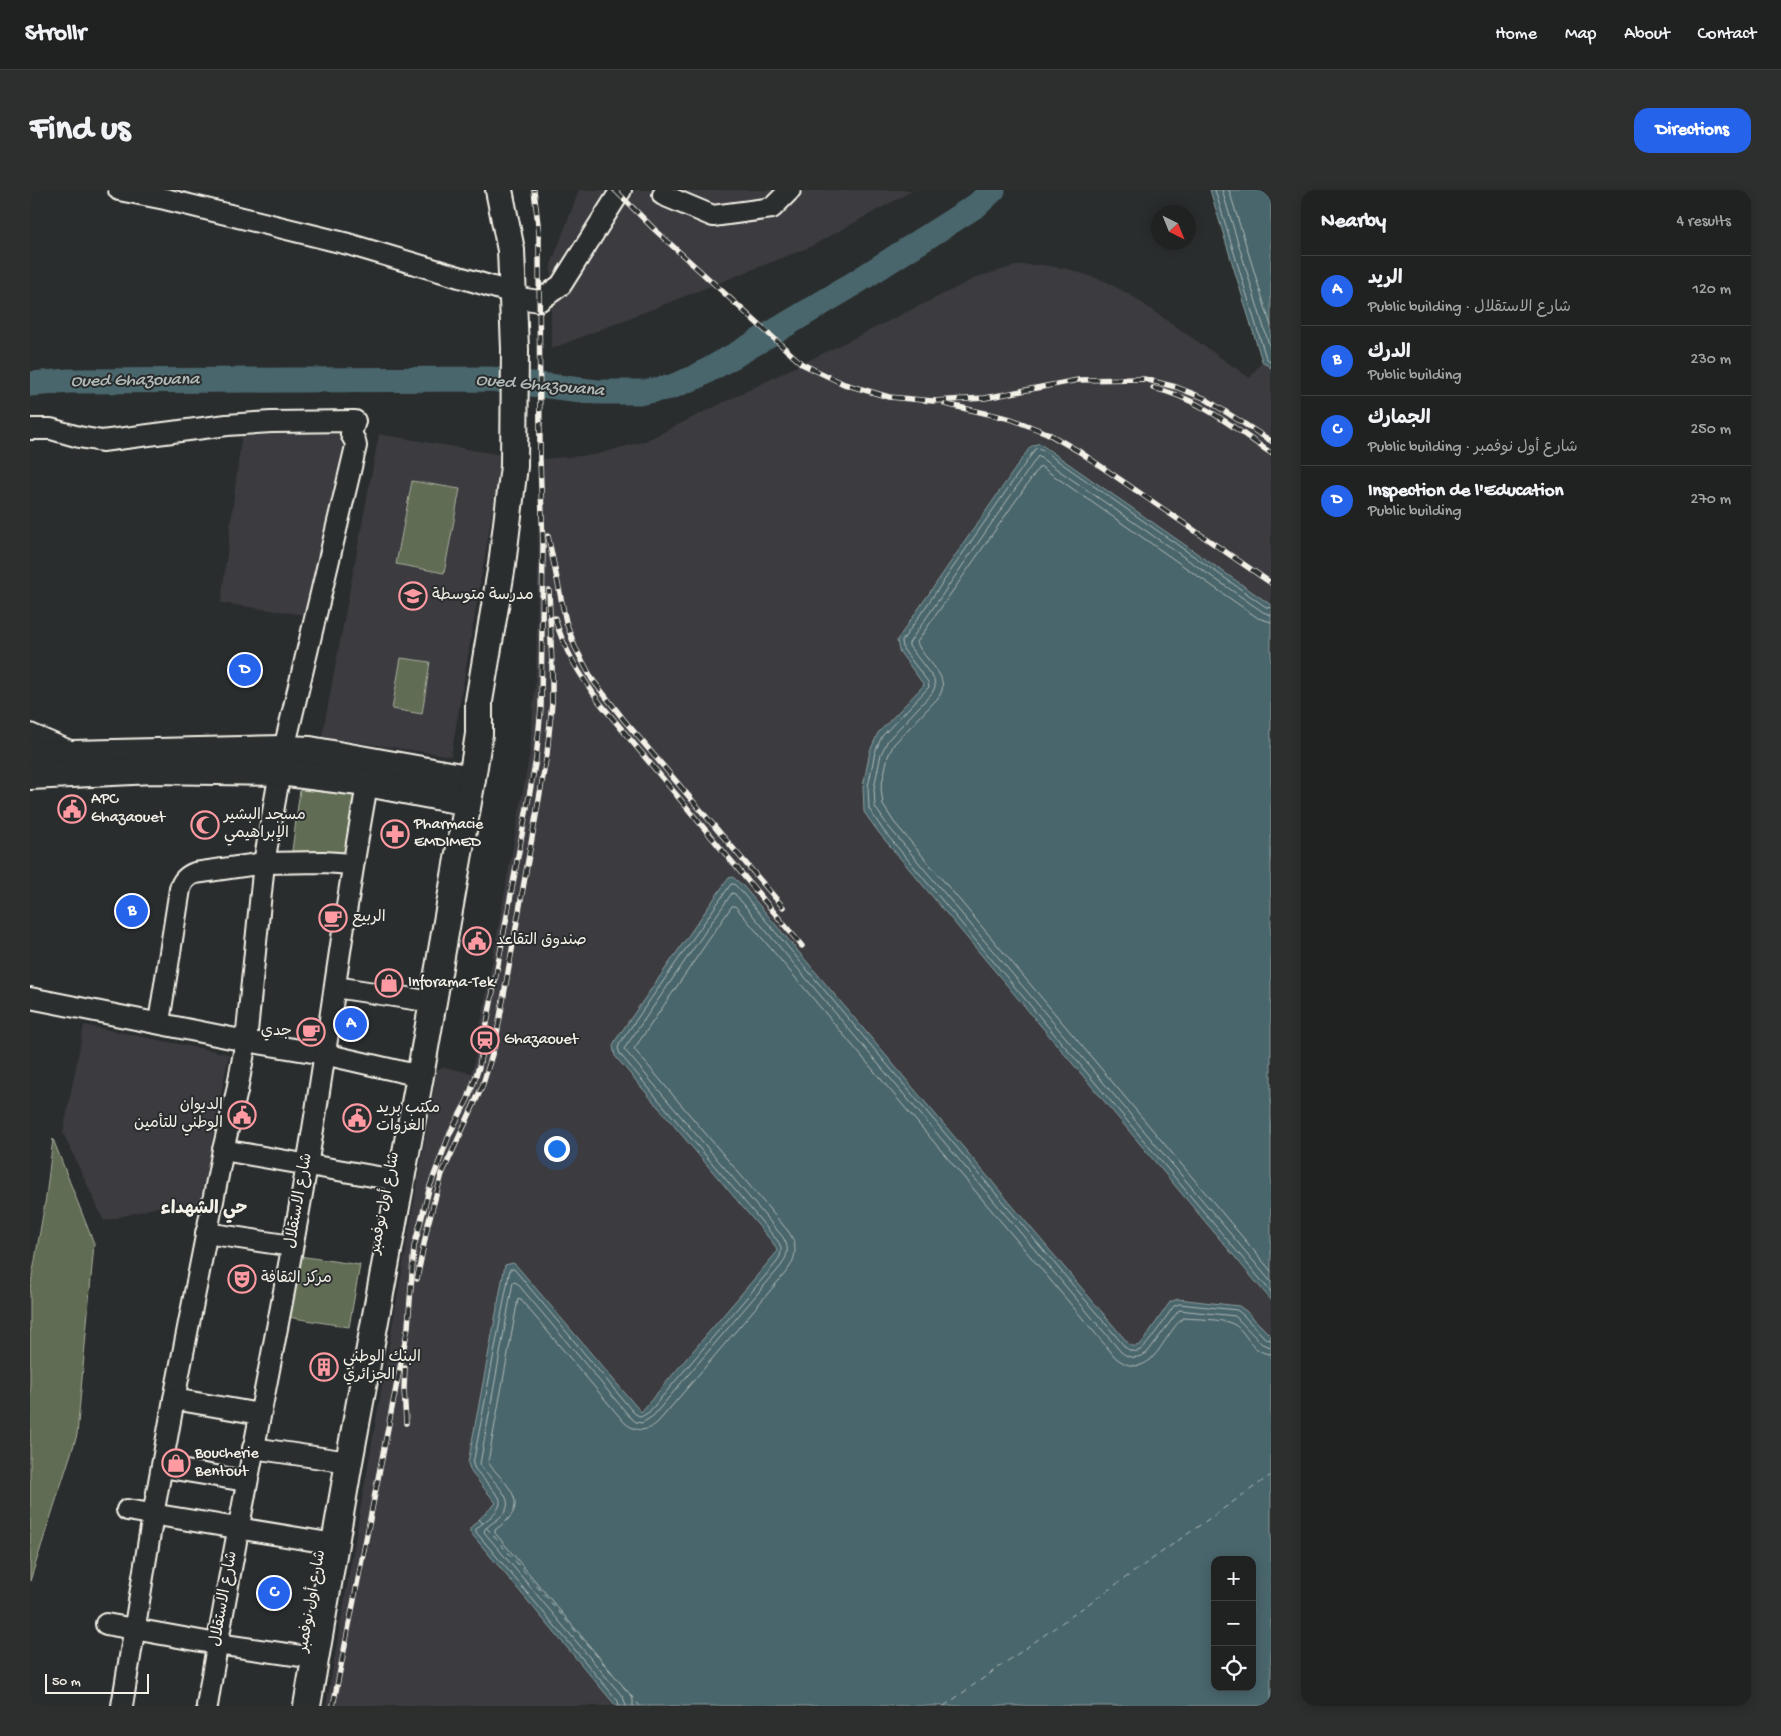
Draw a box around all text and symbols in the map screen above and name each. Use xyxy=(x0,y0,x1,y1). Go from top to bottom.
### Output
text: Strollr xyxy=(25,20,86,49)
text: Home xyxy=(1495,24,1537,45)
text: Map xyxy=(1565,24,1596,45)
text: About xyxy=(1624,24,1670,45)
text: Contact xyxy=(1698,24,1756,45)
button: Directions xyxy=(1634,108,1751,153)
text: Find us xyxy=(30,110,130,151)
north arrow xyxy=(1151,205,1196,250)
text: Nearby xyxy=(1321,210,1386,235)
text: 4 results xyxy=(1676,213,1731,232)
text: الريد xyxy=(1368,268,1403,291)
text: A xyxy=(1332,281,1342,300)
text: 120 m xyxy=(1692,281,1731,300)
text: Public building · شارع الاستقلال xyxy=(1368,299,1571,318)
text: الدرك xyxy=(1368,342,1411,365)
text: B xyxy=(1333,351,1341,370)
text: 230 m xyxy=(1691,351,1731,370)
text: Public building xyxy=(1368,367,1462,386)
water label: Oued Ghazouana xyxy=(70,369,201,393)
water label: Oued Ghazouana xyxy=(475,370,606,402)
text: الجمارك xyxy=(1368,408,1431,431)
text: C xyxy=(1333,421,1341,440)
text: 250 m xyxy=(1691,421,1731,440)
text: Public building · شارع أول نوفمبر xyxy=(1368,439,1578,458)
text: Inspection de l'Education xyxy=(1368,480,1564,503)
text: D xyxy=(1332,491,1342,510)
text: 270 m xyxy=(1691,491,1731,510)
text: Public building xyxy=(1368,503,1462,522)
school or university icon: مدرسة متوسطة xyxy=(398,581,428,611)
place label: مدرسة متوسطة xyxy=(432,586,534,606)
pin: D xyxy=(229,651,261,689)
place label: APC Ghazaouet xyxy=(91,791,167,828)
public building icon: APC Ghazaouet xyxy=(57,794,87,824)
place label: مسجد البشير الإبراهيمي xyxy=(222,807,306,846)
mosque icon: مسجد البشير الإبراهيمي xyxy=(190,810,220,840)
place label: Pharmacie EMDIMED xyxy=(413,816,484,853)
pharmacy icon: Pharmacie EMDIMED xyxy=(380,819,410,849)
pin: B xyxy=(116,892,148,930)
cafe icon: الربيع xyxy=(318,903,348,933)
place label: الربيع xyxy=(352,909,386,928)
public building icon: صندوق التقاعد xyxy=(462,926,492,956)
place label: صندوق التقاعد xyxy=(496,932,587,951)
shop icon: Inforama-Tek xyxy=(374,968,404,998)
place label: Inforama-Tek xyxy=(408,974,496,993)
pin: A xyxy=(335,1005,367,1043)
cafe icon: جدي xyxy=(296,1017,326,1047)
place label: جدي xyxy=(261,1023,292,1042)
station icon: Ghazaouet xyxy=(470,1025,500,1055)
place label: Ghazaouet xyxy=(504,1031,580,1050)
place label: الديوان الوطني للتأمين xyxy=(134,1097,223,1136)
place label: مكتب بريد الغزوات xyxy=(376,1099,440,1137)
public building icon: الديوان الوطني للتأمين xyxy=(227,1100,257,1130)
public building icon: مكتب بريد الغزوات xyxy=(342,1103,372,1133)
your location xyxy=(544,1136,570,1162)
street label: شارع أول نوفمبر xyxy=(364,1150,405,1258)
street label: شارع الاستقلال xyxy=(282,1152,318,1250)
district label: حي الشهداء xyxy=(161,1199,247,1223)
theatre icon: مركز الثقافة xyxy=(227,1264,257,1294)
place label: مركز الثقافة xyxy=(261,1269,332,1289)
place label: البنك الوطني الجزائري xyxy=(343,1349,421,1386)
building icon: البنك الوطني الجزائري xyxy=(309,1352,339,1382)
place label: Boucherie Bentout xyxy=(194,1445,259,1482)
shop icon: Boucherie Bentout xyxy=(161,1448,191,1478)
street label: شارع أول نوفمبر xyxy=(292,1548,331,1656)
street label: شارع الاستقلال xyxy=(207,1550,243,1648)
map controls xyxy=(1211,1556,1256,1691)
button: + xyxy=(1211,1556,1256,1601)
pin: C xyxy=(258,1574,290,1612)
button: − xyxy=(1211,1601,1256,1646)
button: locate xyxy=(1211,1646,1256,1691)
scale bar xyxy=(45,1671,149,1694)
text: 50 m xyxy=(52,1674,81,1691)

